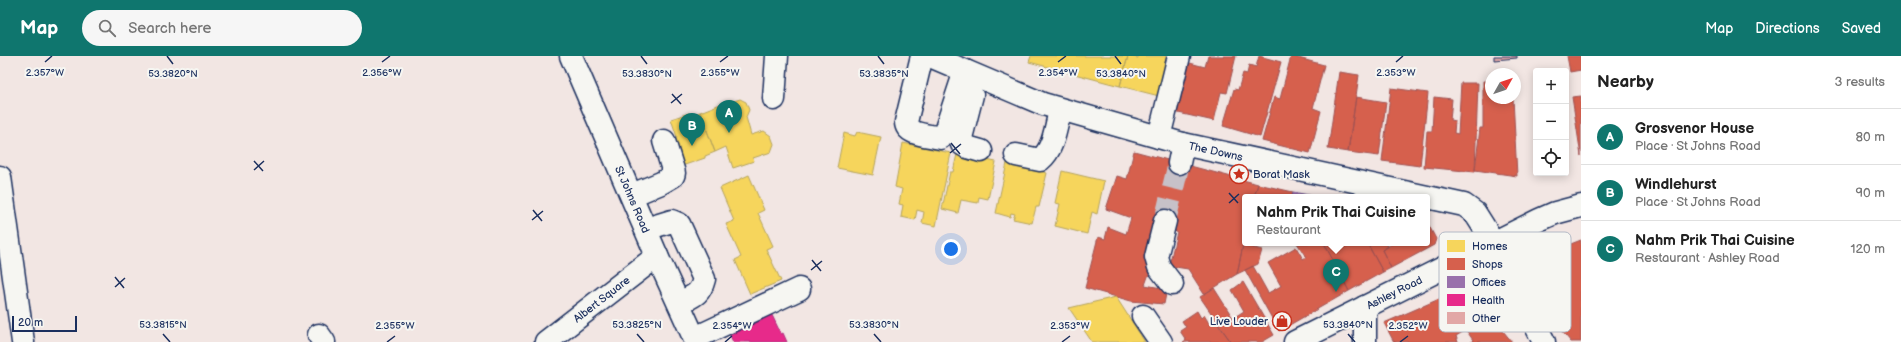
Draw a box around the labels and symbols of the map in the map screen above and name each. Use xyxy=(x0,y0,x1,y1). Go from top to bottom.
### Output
text: 2.357°W xyxy=(26,67,64,79)
text: 2.356°W xyxy=(362,67,402,79)
text: 2.355°W xyxy=(700,67,740,79)
text: 2.354°W xyxy=(1038,67,1078,79)
text: 2.353°W xyxy=(1376,67,1416,79)
text: 53.3820°N xyxy=(148,68,198,80)
text: 53.3830°N xyxy=(622,68,672,80)
text: 53.3835°N xyxy=(859,68,909,80)
text: 53.3840°N xyxy=(1096,68,1146,80)
north arrow xyxy=(1485,68,1521,104)
pin: A xyxy=(716,100,742,133)
pin: B xyxy=(679,113,705,146)
street label: The Downs xyxy=(1188,139,1245,163)
place icon: Borat Mask xyxy=(1228,163,1250,185)
street label: St Johns Road xyxy=(613,164,653,235)
place label: Borat Mask xyxy=(1253,168,1310,181)
legend xyxy=(1439,232,1571,332)
your location xyxy=(941,239,961,259)
text: Homes xyxy=(1472,240,1508,253)
text: Shops xyxy=(1472,258,1503,271)
pin: C xyxy=(1323,259,1349,292)
street label: Albert Square xyxy=(571,273,633,325)
street label: Ashley Road xyxy=(1364,273,1424,312)
text: Offices xyxy=(1472,276,1507,289)
text: Health xyxy=(1472,294,1505,307)
shop icon: Live Louder xyxy=(1271,310,1293,332)
text: Other xyxy=(1472,312,1501,325)
scale bar xyxy=(12,314,77,333)
place label: Live Louder xyxy=(1210,315,1269,328)
text: 53.3815°N xyxy=(139,319,187,331)
text: 53.3825°N xyxy=(612,319,662,331)
text: 53.3830°N xyxy=(849,319,899,331)
text: 53.3840°N xyxy=(1323,319,1373,331)
text: 2.355°W xyxy=(375,320,415,332)
text: 2.354°W xyxy=(712,320,752,332)
text: 2.353°W xyxy=(1050,320,1090,332)
text: 2.352°W xyxy=(1388,320,1428,332)

